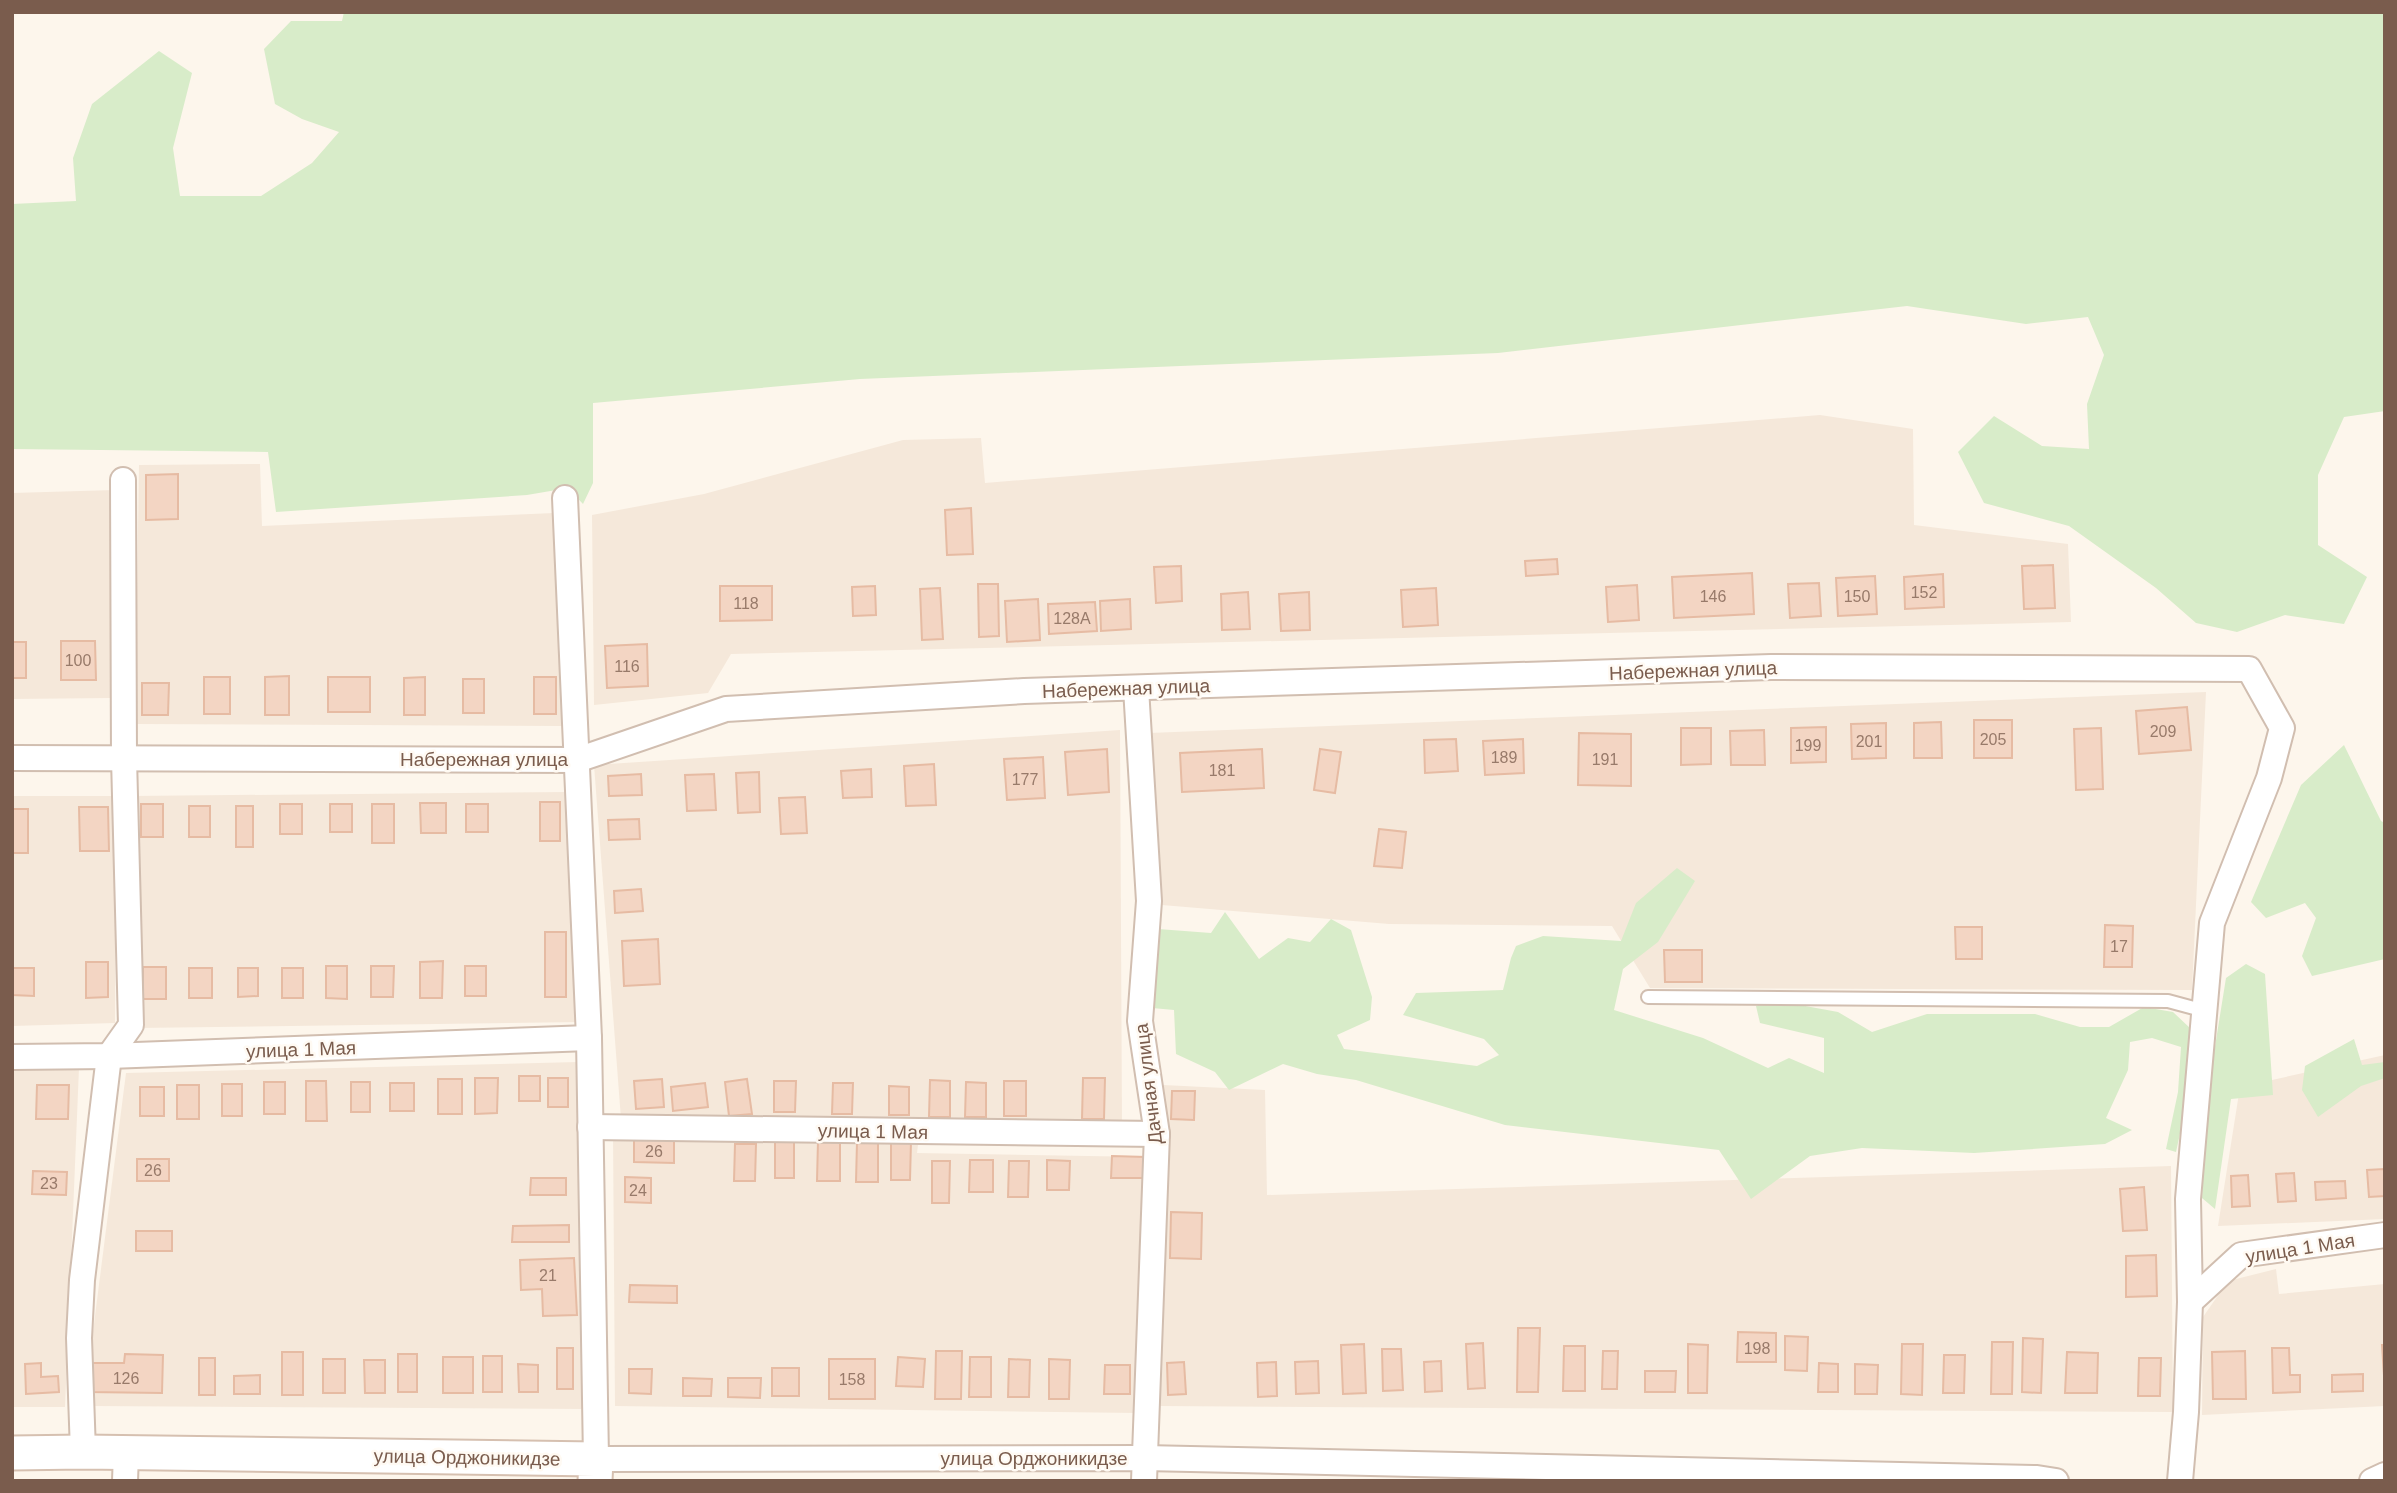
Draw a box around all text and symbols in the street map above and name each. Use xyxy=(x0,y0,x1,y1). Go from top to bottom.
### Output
house number: 152 xyxy=(1911,584,1937,601)
house number: 146 xyxy=(1700,588,1726,605)
house number: 150 xyxy=(1844,588,1870,605)
house number: 118 xyxy=(733,595,759,612)
house number: 128А xyxy=(1053,610,1091,627)
house number: 100 xyxy=(65,652,91,669)
street label: Набережная улица xyxy=(1609,657,1778,684)
house number: 116 xyxy=(614,658,640,675)
street label: Набережная улица xyxy=(1042,675,1211,702)
house number: 209 xyxy=(2150,723,2176,740)
house number: 205 xyxy=(1980,731,2006,748)
house number: 201 xyxy=(1856,733,1882,750)
house number: 199 xyxy=(1795,737,1821,754)
street label: Набережная улица xyxy=(400,749,568,770)
house number: 189 xyxy=(1491,749,1517,766)
house number: 191 xyxy=(1592,751,1618,768)
house number: 181 xyxy=(1209,762,1235,779)
house number: 177 xyxy=(1012,771,1038,788)
house number: 17 xyxy=(2110,938,2128,955)
street label: Дачная улица xyxy=(1131,1022,1166,1146)
street label: улица 1 Мая xyxy=(246,1037,356,1062)
street label: улица 1 Мая xyxy=(818,1120,928,1143)
house number: 26 xyxy=(645,1143,663,1160)
house number: 26 xyxy=(144,1162,162,1179)
house number: 23 xyxy=(40,1175,58,1192)
house number: 24 xyxy=(629,1182,647,1199)
street label: улица 1 Мая xyxy=(2244,1229,2356,1267)
house number: 21 xyxy=(539,1267,557,1284)
house number: 198 xyxy=(1744,1340,1770,1357)
house number: 126 xyxy=(113,1370,139,1387)
house number: 158 xyxy=(839,1371,865,1388)
street label: улица Орджоникидзе xyxy=(373,1445,561,1470)
street label: улица Орджоникидзе xyxy=(941,1448,1127,1469)

